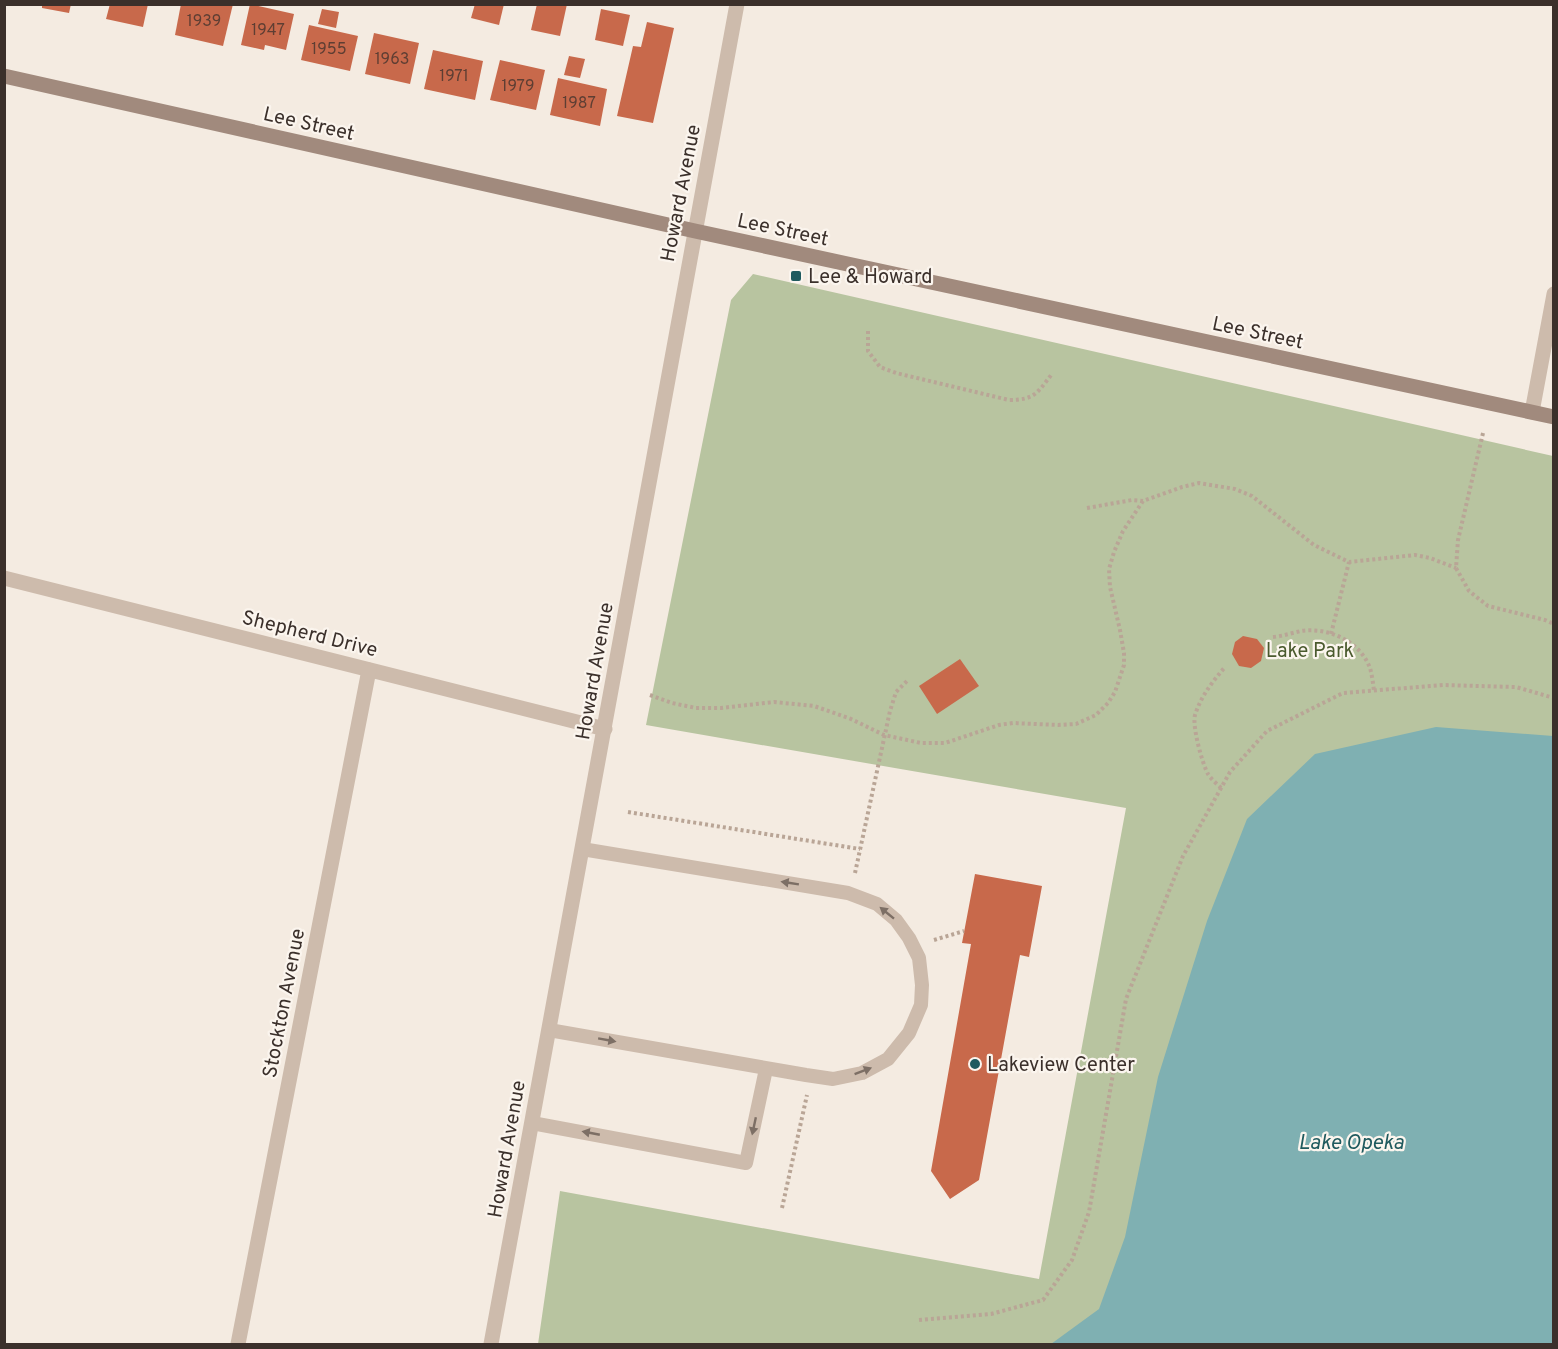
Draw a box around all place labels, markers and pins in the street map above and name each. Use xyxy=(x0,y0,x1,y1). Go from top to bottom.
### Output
place label: Lee & Howard xyxy=(808,265,932,291)
marker: Lee & Howard xyxy=(789,269,803,283)
place label: Lakeview Center xyxy=(987,1053,1135,1079)
marker: Lakeview Center xyxy=(968,1057,982,1071)

